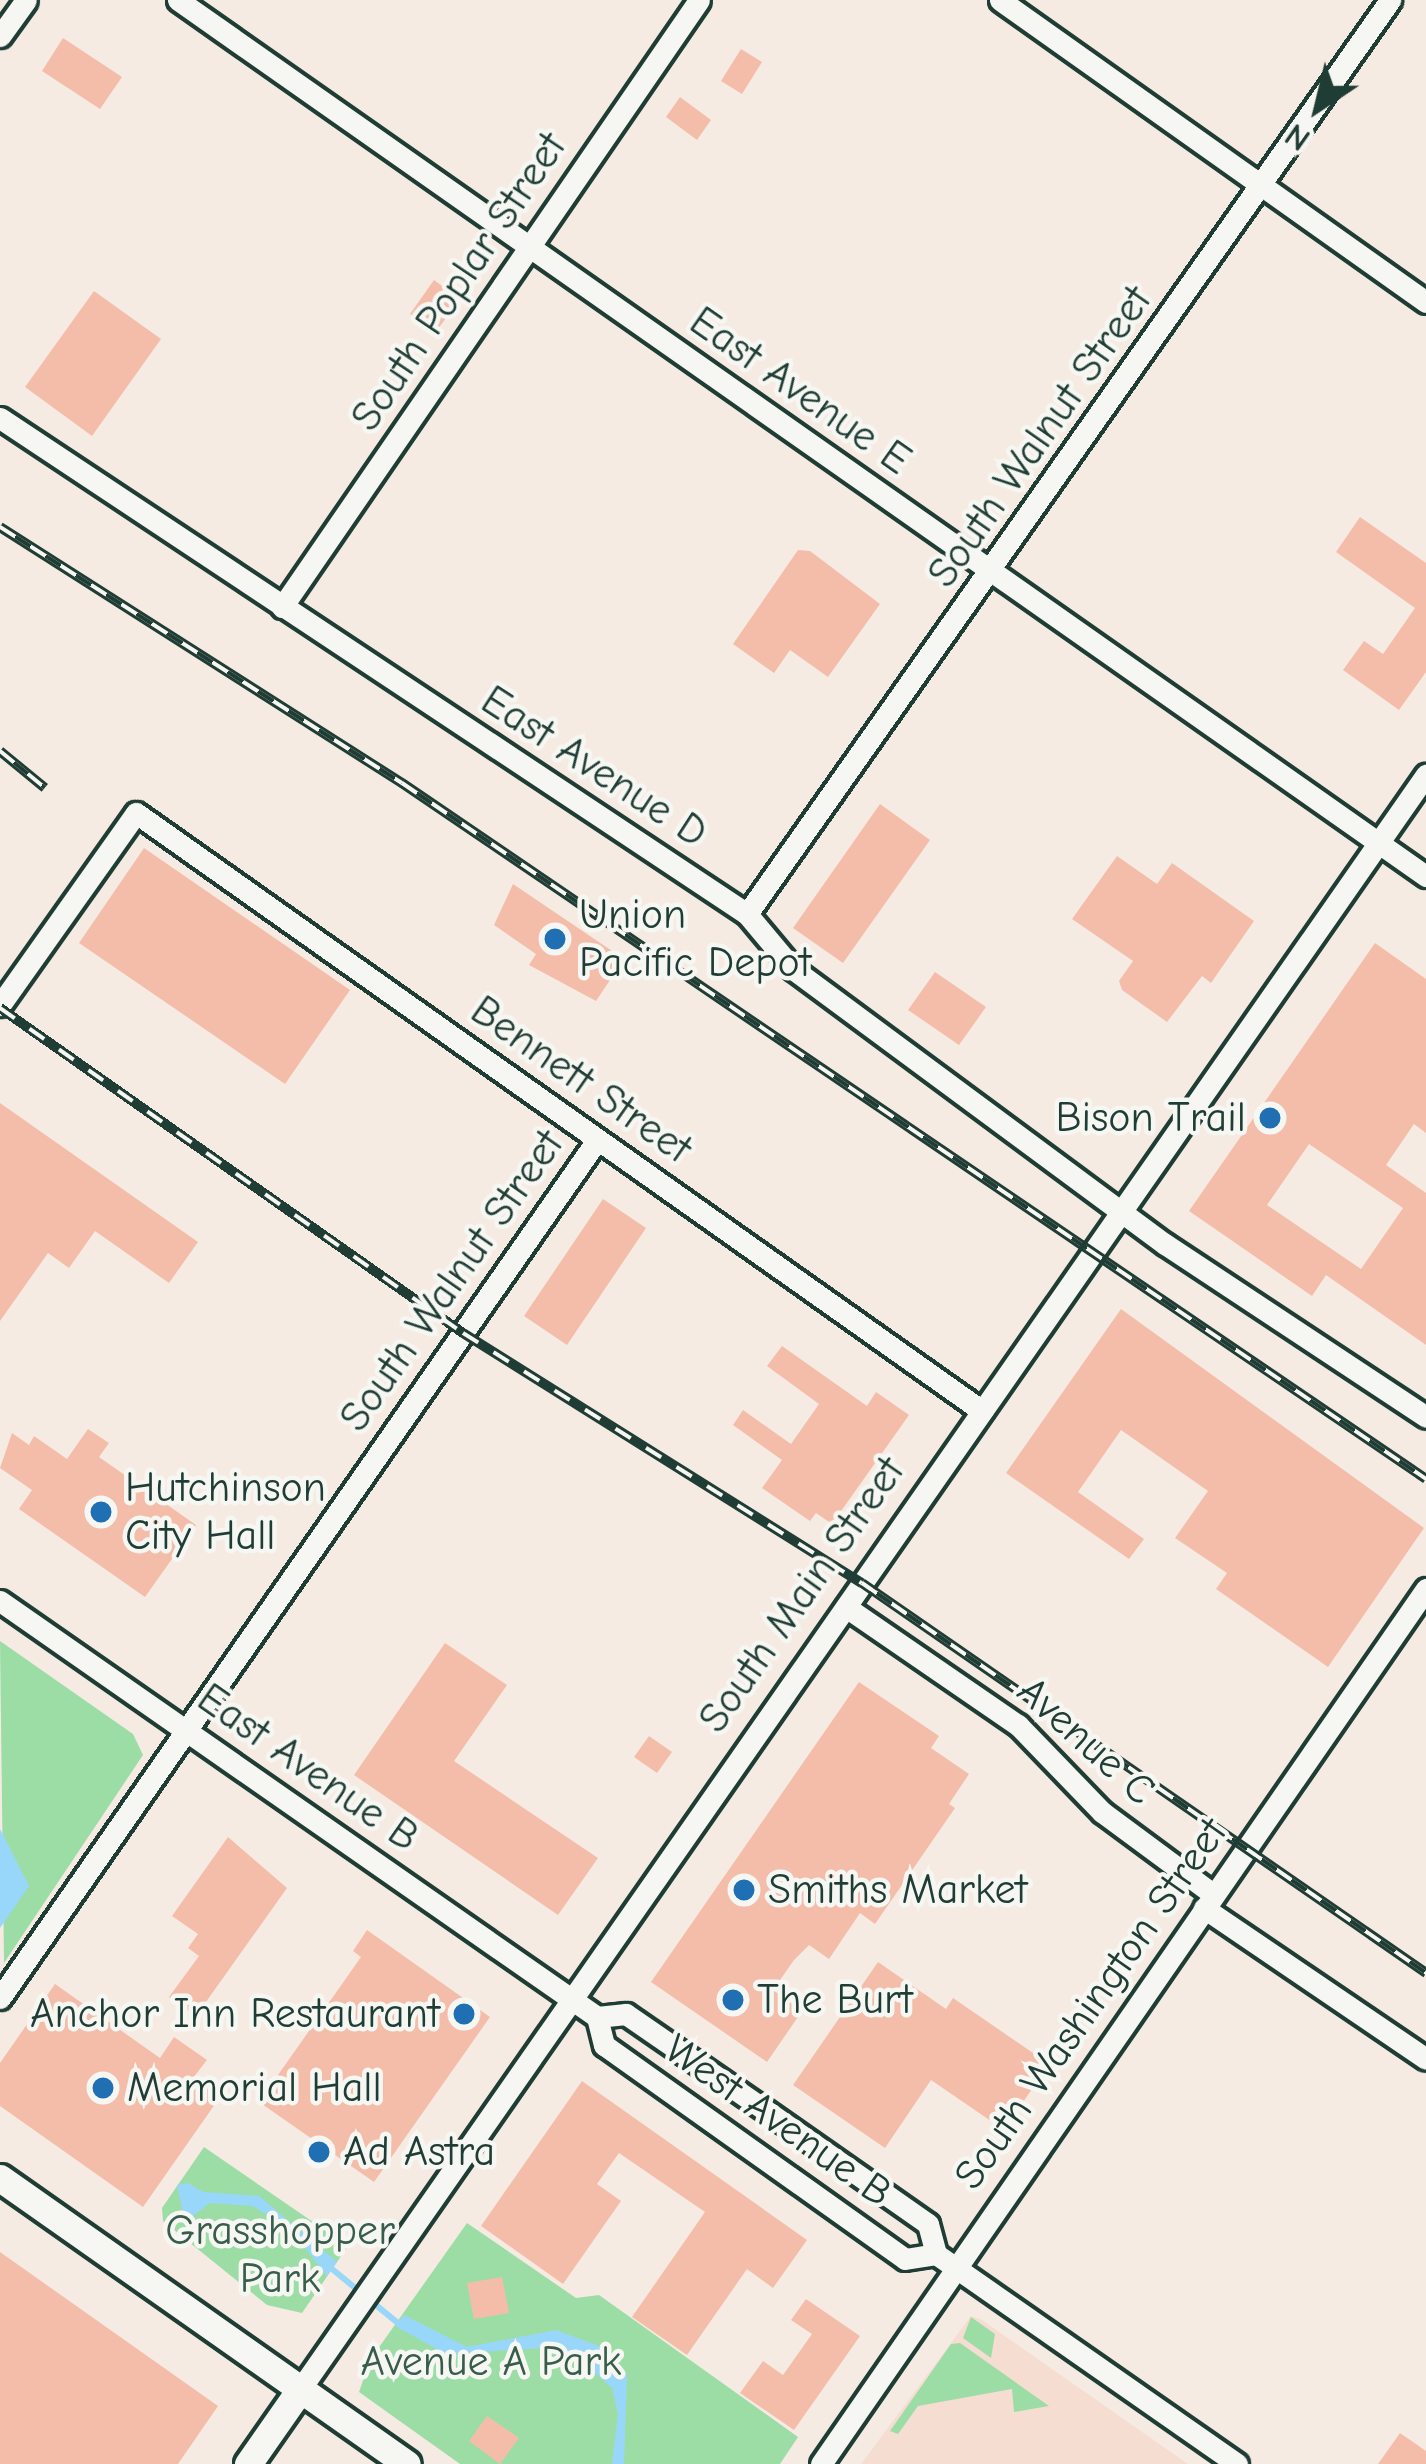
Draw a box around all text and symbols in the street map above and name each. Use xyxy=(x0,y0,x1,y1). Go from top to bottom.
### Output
north arrow xyxy=(1258,48,1378,168)
text: N xyxy=(1278,116,1317,159)
street label: South Poplar Street xyxy=(341,123,577,441)
street label: South Walnut Street xyxy=(917,277,1163,597)
street label: East Avenue E xyxy=(680,296,920,486)
street label: East Avenue D xyxy=(472,675,716,859)
place label: Union Pacific Depot xyxy=(579,890,811,988)
marker: Union Pacific Depot xyxy=(542,926,568,952)
street label: Bennett Street xyxy=(461,985,701,1175)
place label: Bison Trail xyxy=(1055,1093,1246,1143)
marker: Bison Trail xyxy=(1257,1105,1283,1131)
street label: South Walnut Street xyxy=(329,1121,575,1441)
street label: South Main Street xyxy=(688,1448,916,1742)
place label: Hutchinson City Hall xyxy=(125,1463,326,1562)
marker: Hutchinson City Hall xyxy=(88,1499,114,1525)
street label: Avenue C xyxy=(1007,1666,1165,1816)
street label: East Avenue B xyxy=(188,1673,428,1863)
street label: South Washington Street xyxy=(944,1809,1238,2199)
place label: Smiths Market xyxy=(768,1865,1028,1915)
marker: Smiths Market xyxy=(731,1877,757,1903)
place label: The Burt xyxy=(757,1975,913,2025)
marker: The Burt xyxy=(720,1987,746,2013)
place label: Anchor Inn Restaurant xyxy=(30,1989,440,2039)
marker: Anchor Inn Restaurant xyxy=(451,2001,477,2027)
street label: West Avenue B xyxy=(655,2024,901,2218)
place label: Memorial Hall xyxy=(127,2063,382,2113)
marker: Memorial Hall xyxy=(90,2075,116,2101)
place label: Ad Astra xyxy=(343,2127,495,2177)
marker: Ad Astra xyxy=(306,2139,332,2165)
park label: Grasshopper Park xyxy=(165,2206,395,2304)
park label: Avenue A Park xyxy=(361,2337,621,2387)

